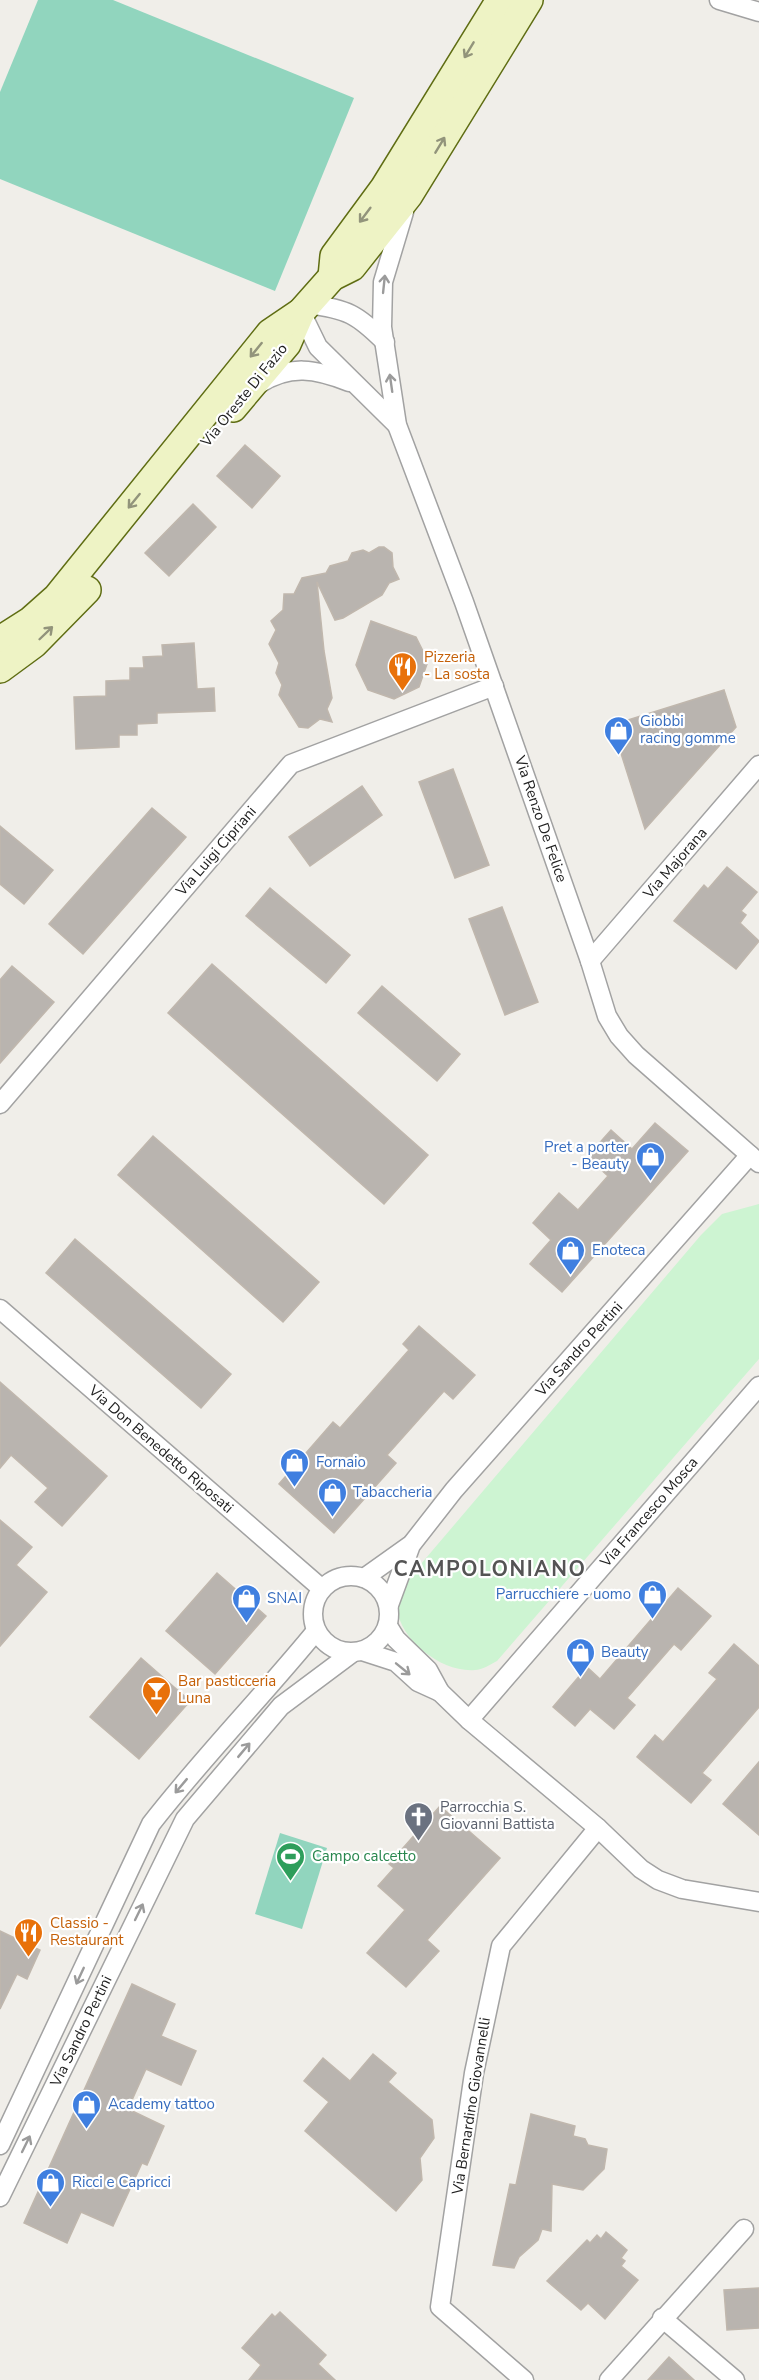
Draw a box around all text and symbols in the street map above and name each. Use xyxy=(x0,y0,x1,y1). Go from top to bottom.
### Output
one-way arrow xyxy=(462,41,474,58)
one-way arrow xyxy=(434,137,446,154)
one-way arrow xyxy=(359,206,371,222)
one-way arrow xyxy=(379,275,390,294)
street label: Via Oreste Di Fazio xyxy=(195,339,292,452)
one-way arrow xyxy=(250,341,263,357)
one-way arrow xyxy=(385,374,396,394)
one-way arrow xyxy=(127,493,141,508)
one-way arrow xyxy=(38,626,53,640)
place label: Pizzeria - La sosta xyxy=(424,647,490,684)
restaurant icon: Pizzeria - La sosta xyxy=(387,650,419,692)
place label: Giobbi racing gomme xyxy=(640,711,736,748)
shop icon: Giobbi racing gomme xyxy=(603,714,635,756)
street label: Via Renzo De Felice xyxy=(510,752,572,885)
street label: Via Luigi Cipriani xyxy=(171,802,261,901)
street label: Via Majorana xyxy=(638,823,711,904)
place label: Pret a porter - Beauty xyxy=(544,1137,630,1174)
shop icon: Pret a porter - Beauty xyxy=(634,1140,666,1182)
shop icon: Enoteca xyxy=(555,1234,587,1276)
place label: Enoteca xyxy=(592,1240,646,1260)
street label: Via Sandro Pertini xyxy=(530,1297,627,1401)
street label: Via Don Benedetto Riposati xyxy=(84,1380,238,1517)
shop icon: Fornaio xyxy=(279,1446,311,1488)
place label: Fornaio xyxy=(316,1452,366,1472)
street label: Via Francesco Mosca xyxy=(595,1453,702,1572)
shop icon: Tabaccheria xyxy=(316,1476,348,1518)
place label: Tabaccheria xyxy=(353,1482,433,1502)
district label: CAMPOLONIANO xyxy=(394,1555,586,1583)
shop icon: Parrucchiere - uomo xyxy=(636,1578,668,1620)
shop icon: SNAI xyxy=(230,1582,262,1624)
place label: Parrucchiere - uomo xyxy=(496,1584,631,1604)
place label: SNAI xyxy=(267,1588,302,1608)
shop icon: Beauty xyxy=(564,1636,596,1678)
place label: Beauty xyxy=(601,1642,649,1662)
one-way arrow xyxy=(395,1662,411,1675)
place label: Bar pasticceria Luna xyxy=(178,1671,276,1708)
bar icon: Bar pasticceria Luna xyxy=(141,1674,173,1716)
one-way arrow xyxy=(238,1742,251,1758)
one-way arrow xyxy=(174,1778,187,1794)
place label: Parrocchia S. Giovanni Battista xyxy=(440,1797,555,1834)
church icon: Parrocchia S. Giovanni Battista xyxy=(403,1800,435,1842)
sports icon: Campo calcetto xyxy=(275,1840,307,1882)
place label: Campo calcetto xyxy=(312,1846,416,1866)
one-way arrow xyxy=(134,1904,145,1922)
place label: Classio - Restaurant xyxy=(50,1913,124,1950)
restaurant icon: Classio - Restaurant xyxy=(13,1916,45,1958)
one-way arrow xyxy=(73,1966,85,1984)
street label: Via Sandro Pertini xyxy=(45,1972,117,2091)
street label: Via Bernardino Giovannelli xyxy=(447,2016,495,2197)
shop icon: Academy tattoo xyxy=(71,2088,103,2130)
place label: Academy tattoo xyxy=(108,2094,215,2114)
one-way arrow xyxy=(20,2135,32,2153)
shop icon: Ricci e Capricci xyxy=(35,2166,67,2208)
place label: Ricci e Capricci xyxy=(72,2172,171,2192)

